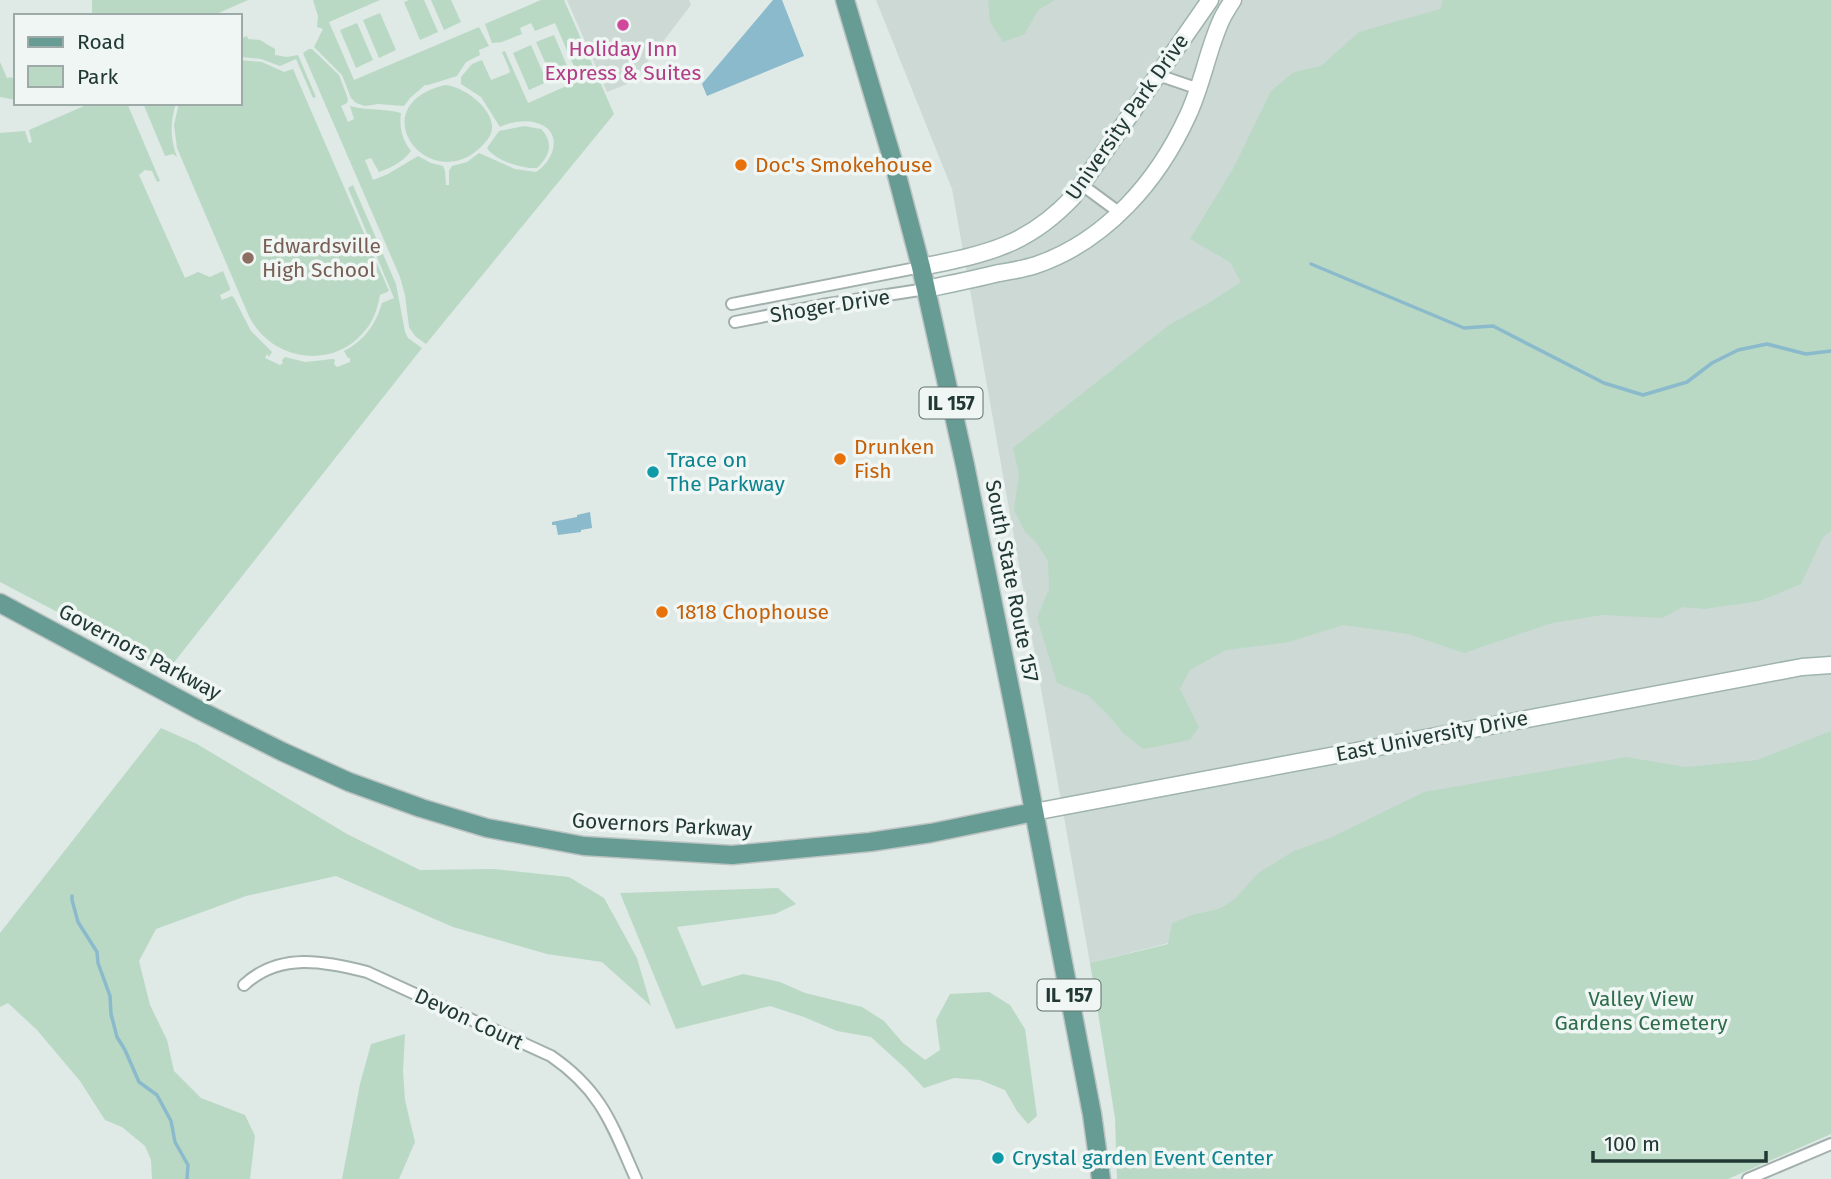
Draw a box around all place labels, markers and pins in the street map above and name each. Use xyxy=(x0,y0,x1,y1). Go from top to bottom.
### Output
marker: Holiday Inn Express & Suites xyxy=(615,17,631,33)
place label: Holiday Inn Express & Suites xyxy=(545,36,702,86)
place label: Doc's Smokehouse xyxy=(755,152,932,178)
marker: Doc's Smokehouse xyxy=(733,157,749,173)
place label: Edwardsville High School xyxy=(262,233,381,283)
marker: Edwardsville High School xyxy=(240,250,256,266)
place label: Drunken Fish xyxy=(854,434,934,484)
place label: Trace on The Parkway xyxy=(667,447,785,497)
marker: Drunken Fish xyxy=(832,451,848,467)
marker: Trace on The Parkway xyxy=(645,464,661,480)
place label: 1818 Chophouse xyxy=(676,599,829,625)
marker: 1818 Chophouse xyxy=(654,604,670,620)
place label: Crystal garden Event Center xyxy=(1012,1145,1273,1171)
marker: Crystal garden Event Center xyxy=(990,1150,1006,1166)

